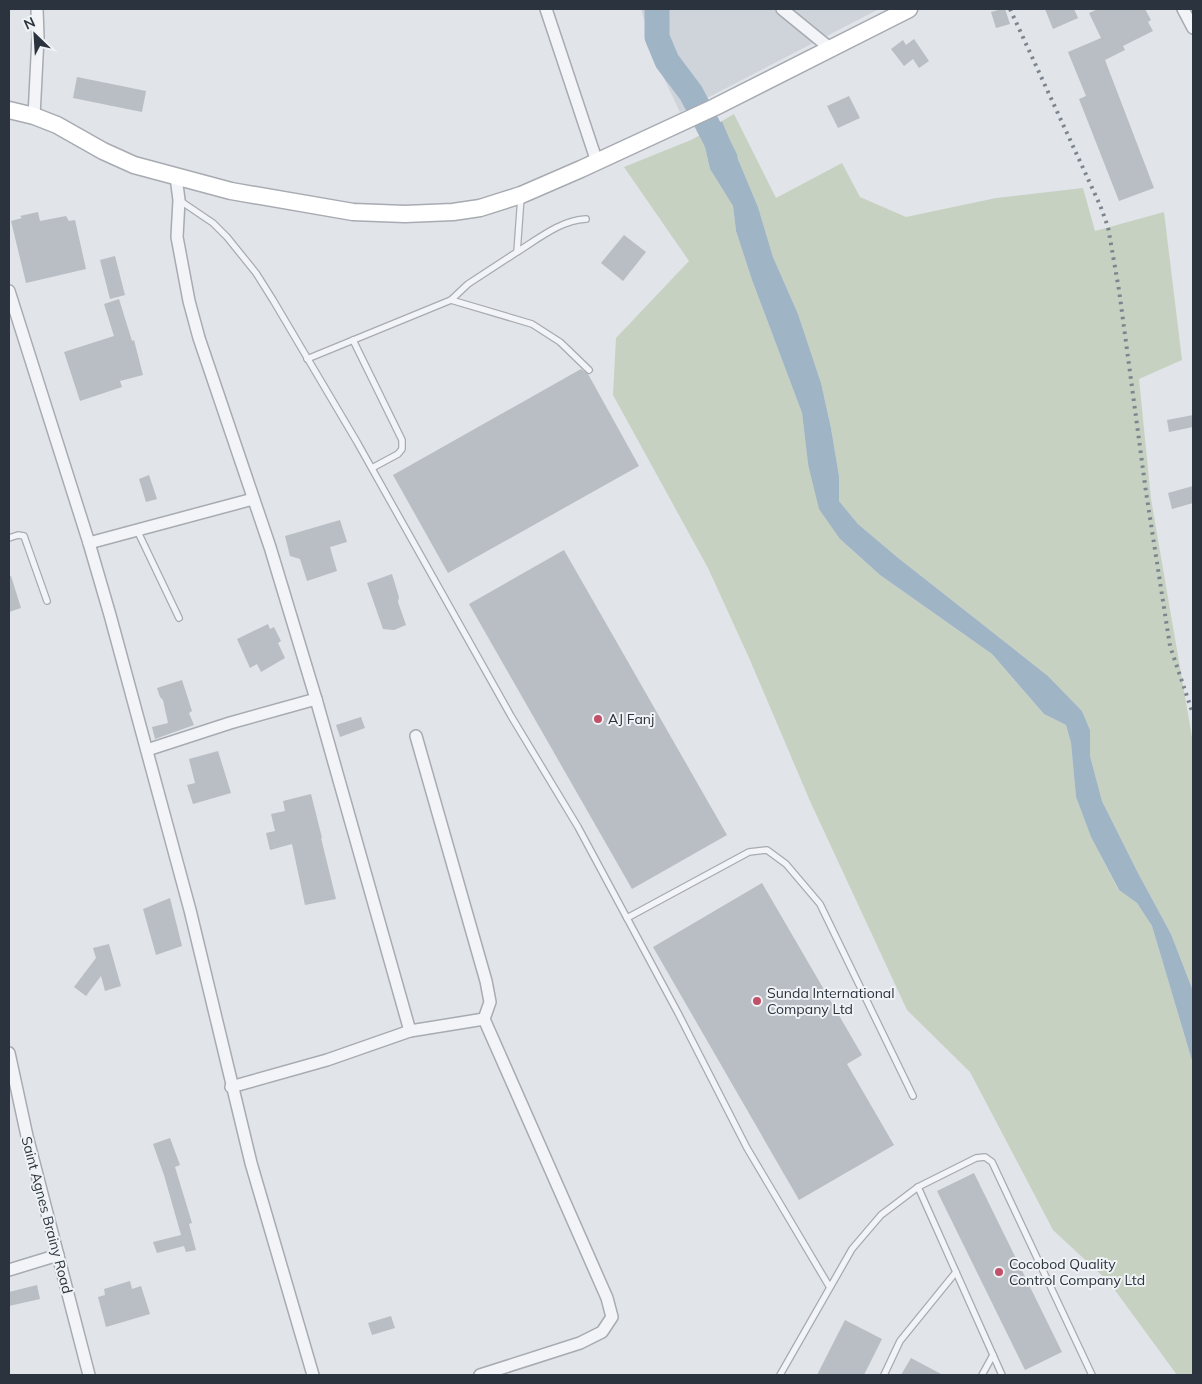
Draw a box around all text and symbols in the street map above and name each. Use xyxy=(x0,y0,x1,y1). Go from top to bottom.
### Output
north arrow xyxy=(10,10,60,60)
text: N xyxy=(21,13,38,34)
place label: AJ Fanj xyxy=(608,710,654,728)
marker: AJ Fanj xyxy=(592,713,604,725)
place label: Sunda International Company Ltd xyxy=(767,984,895,1018)
marker: Sunda International Company Ltd xyxy=(751,995,763,1007)
street label: Saint Agnes Brainy Road xyxy=(17,1134,77,1296)
place label: Cocobod Quality Control Company Ltd xyxy=(1009,1255,1145,1289)
marker: Cocobod Quality Control Company Ltd xyxy=(993,1266,1005,1278)

